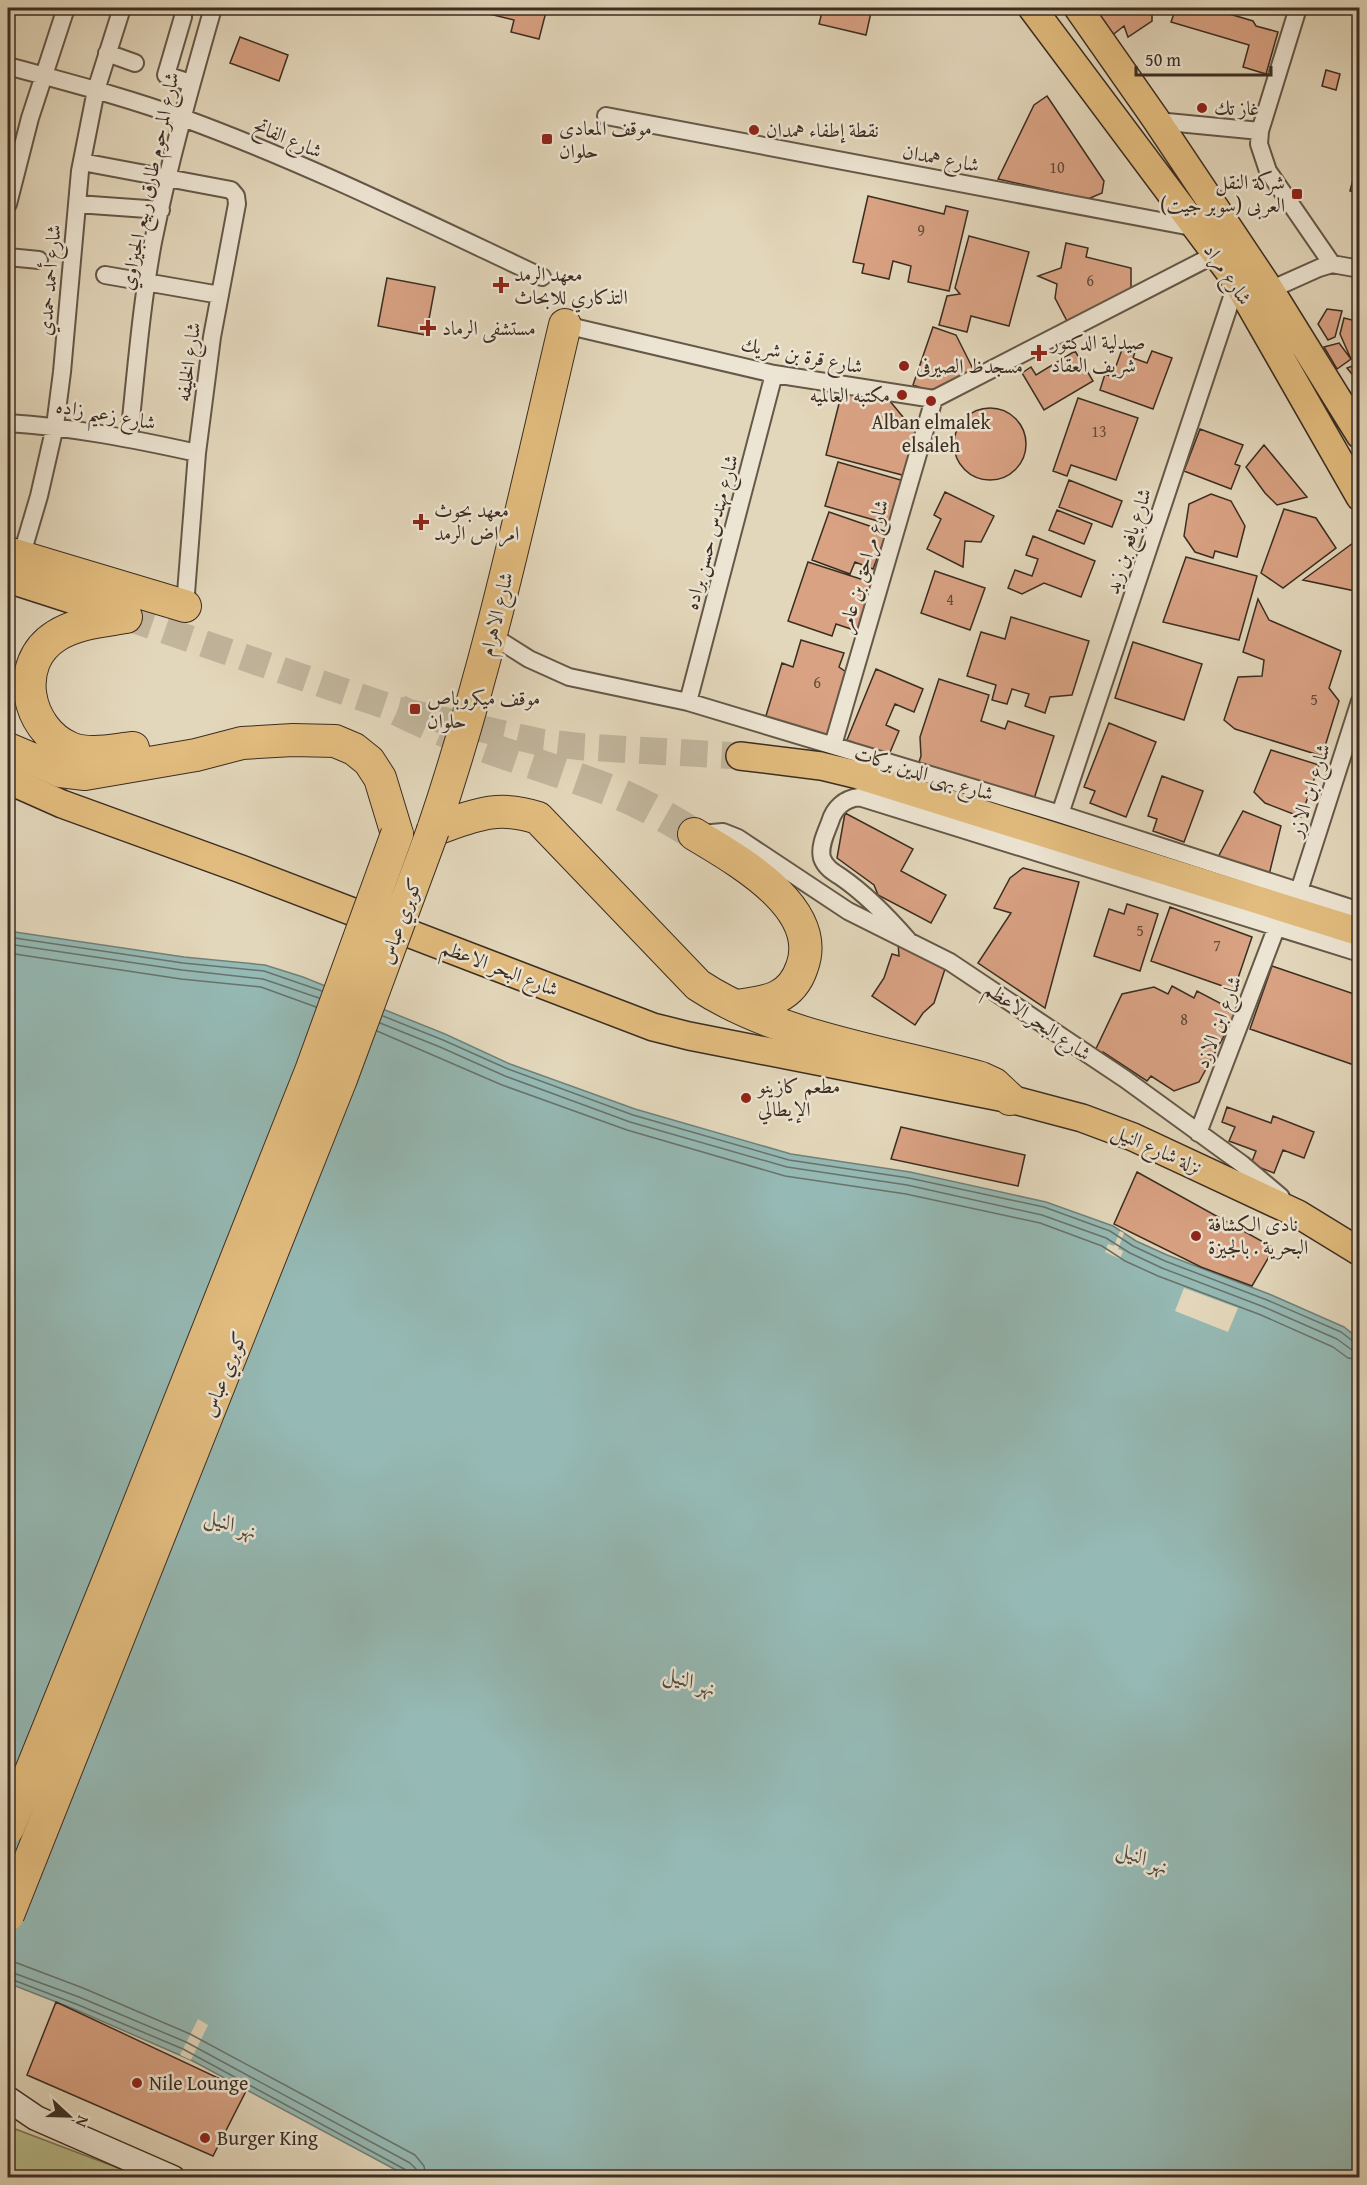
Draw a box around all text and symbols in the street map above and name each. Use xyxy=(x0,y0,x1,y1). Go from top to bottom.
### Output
scale bar xyxy=(1136,39,1271,77)
text: 50 m xyxy=(1145,46,1181,73)
street label: شارع المرحوم طارق ربيع الجيزاوي xyxy=(111,69,190,294)
place label: غاز تك xyxy=(1214,93,1259,122)
marker: غاز تك xyxy=(1195,101,1209,115)
street label: شارع الفاتح xyxy=(248,110,327,169)
place label: موقف المعادى حلوان xyxy=(559,113,652,165)
place label: نقطة إطفاء همدان xyxy=(766,115,879,144)
marker: نقطة إطفاء همدان xyxy=(747,123,761,137)
marker: موقف المعادى حلوان xyxy=(540,132,554,146)
street label: شارع همدان xyxy=(899,136,982,183)
house number: 10 xyxy=(1049,155,1065,179)
place label: شركة النقل العربى (سوبر جيت) xyxy=(1160,167,1285,220)
marker: شركة النقل العربى (سوبر جيت) xyxy=(1290,187,1304,201)
house number: 9 xyxy=(917,218,925,242)
street label: شارع أحمد حمدي xyxy=(29,223,72,337)
street label: شارع مراد xyxy=(1194,237,1260,313)
place label: معهد الرمد التذكاري للابحاث xyxy=(514,259,628,313)
house number: 6 xyxy=(1086,268,1094,292)
marker: معهد الرمد التذكاري للابحاث xyxy=(492,276,510,294)
place label: مستشفى الرماد xyxy=(442,313,536,343)
marker: مستشفى الرماد xyxy=(419,319,437,337)
street label: شارع الخليفه xyxy=(168,320,211,404)
place label: صيدلية الدكتور شريف العقاد xyxy=(1049,327,1146,379)
street label: شارع قرة بن شريك xyxy=(738,328,866,384)
marker: صيدلية الدكتور شريف العقاد xyxy=(1032,346,1046,360)
place label: مسجدظ الصيرفى xyxy=(916,351,1023,380)
marker: مسجدظ الصيرفى xyxy=(897,359,911,373)
place label: مكتبه العالميه xyxy=(809,380,890,409)
marker: مكتبه العالميه xyxy=(895,388,909,402)
street label: شارع زعيم زاده xyxy=(53,390,158,442)
marker: Alban elmalek elsaleh xyxy=(924,394,938,408)
place label: Alban elmalek elsaleh xyxy=(871,407,991,459)
house number: 13 xyxy=(1091,419,1107,443)
street label: شارع مهندس حسن براده xyxy=(676,451,749,614)
street label: شارع يافع بن زيد xyxy=(1097,484,1162,599)
place label: معهد بحوث امراض الرمد xyxy=(434,495,519,547)
street label: شارع مراحق بن عامر xyxy=(830,496,899,637)
marker: معهد بحوث امراض الرمد xyxy=(412,513,430,531)
street label: شارع الاهرام xyxy=(471,569,524,660)
house number: 4 xyxy=(946,587,954,611)
house number: 6 xyxy=(813,670,821,694)
place label: موقف ميكروباص حلوان xyxy=(427,683,540,735)
house number: 5 xyxy=(1310,687,1318,711)
marker: موقف ميكروباص حلوان xyxy=(408,702,422,716)
street label: شارع بهى الدين بركات xyxy=(850,738,997,811)
street label: شارع ابن الازر xyxy=(1279,740,1341,843)
street label: كوبري عباس xyxy=(371,874,430,969)
house number: 5 xyxy=(1136,918,1144,942)
street label: شارع البحر الاعظم xyxy=(436,932,563,1008)
house number: 7 xyxy=(1213,933,1221,957)
street label: شارع ابن الازد xyxy=(1187,971,1252,1074)
street label: شارع البحر الاعظم xyxy=(976,974,1098,1071)
house number: 8 xyxy=(1180,1007,1188,1031)
place label: مطعم كازينو الإيطالي xyxy=(756,1071,840,1125)
marker: مطعم كازينو الإيطالي xyxy=(739,1091,753,1105)
street label: نزلة شارع النيل xyxy=(1106,1116,1207,1185)
place label: نادى الكشافة البحرية . بالجيزة xyxy=(1208,1209,1308,1261)
marker: نادى الكشافة البحرية . بالجيزة xyxy=(1189,1229,1203,1243)
street label: كوبري عباس xyxy=(193,1327,256,1422)
water label: نهر النيل xyxy=(200,1500,262,1547)
water label: نهر النيل xyxy=(659,1657,721,1704)
water label: نهر النيل xyxy=(1112,1833,1174,1882)
place label: Nile Lounge xyxy=(149,2068,248,2097)
marker: Nile Lounge xyxy=(130,2076,144,2090)
north arrow xyxy=(39,2086,99,2146)
text: N xyxy=(70,2112,96,2131)
place label: Burger King xyxy=(217,2123,318,2152)
marker: Burger King xyxy=(198,2131,212,2145)

